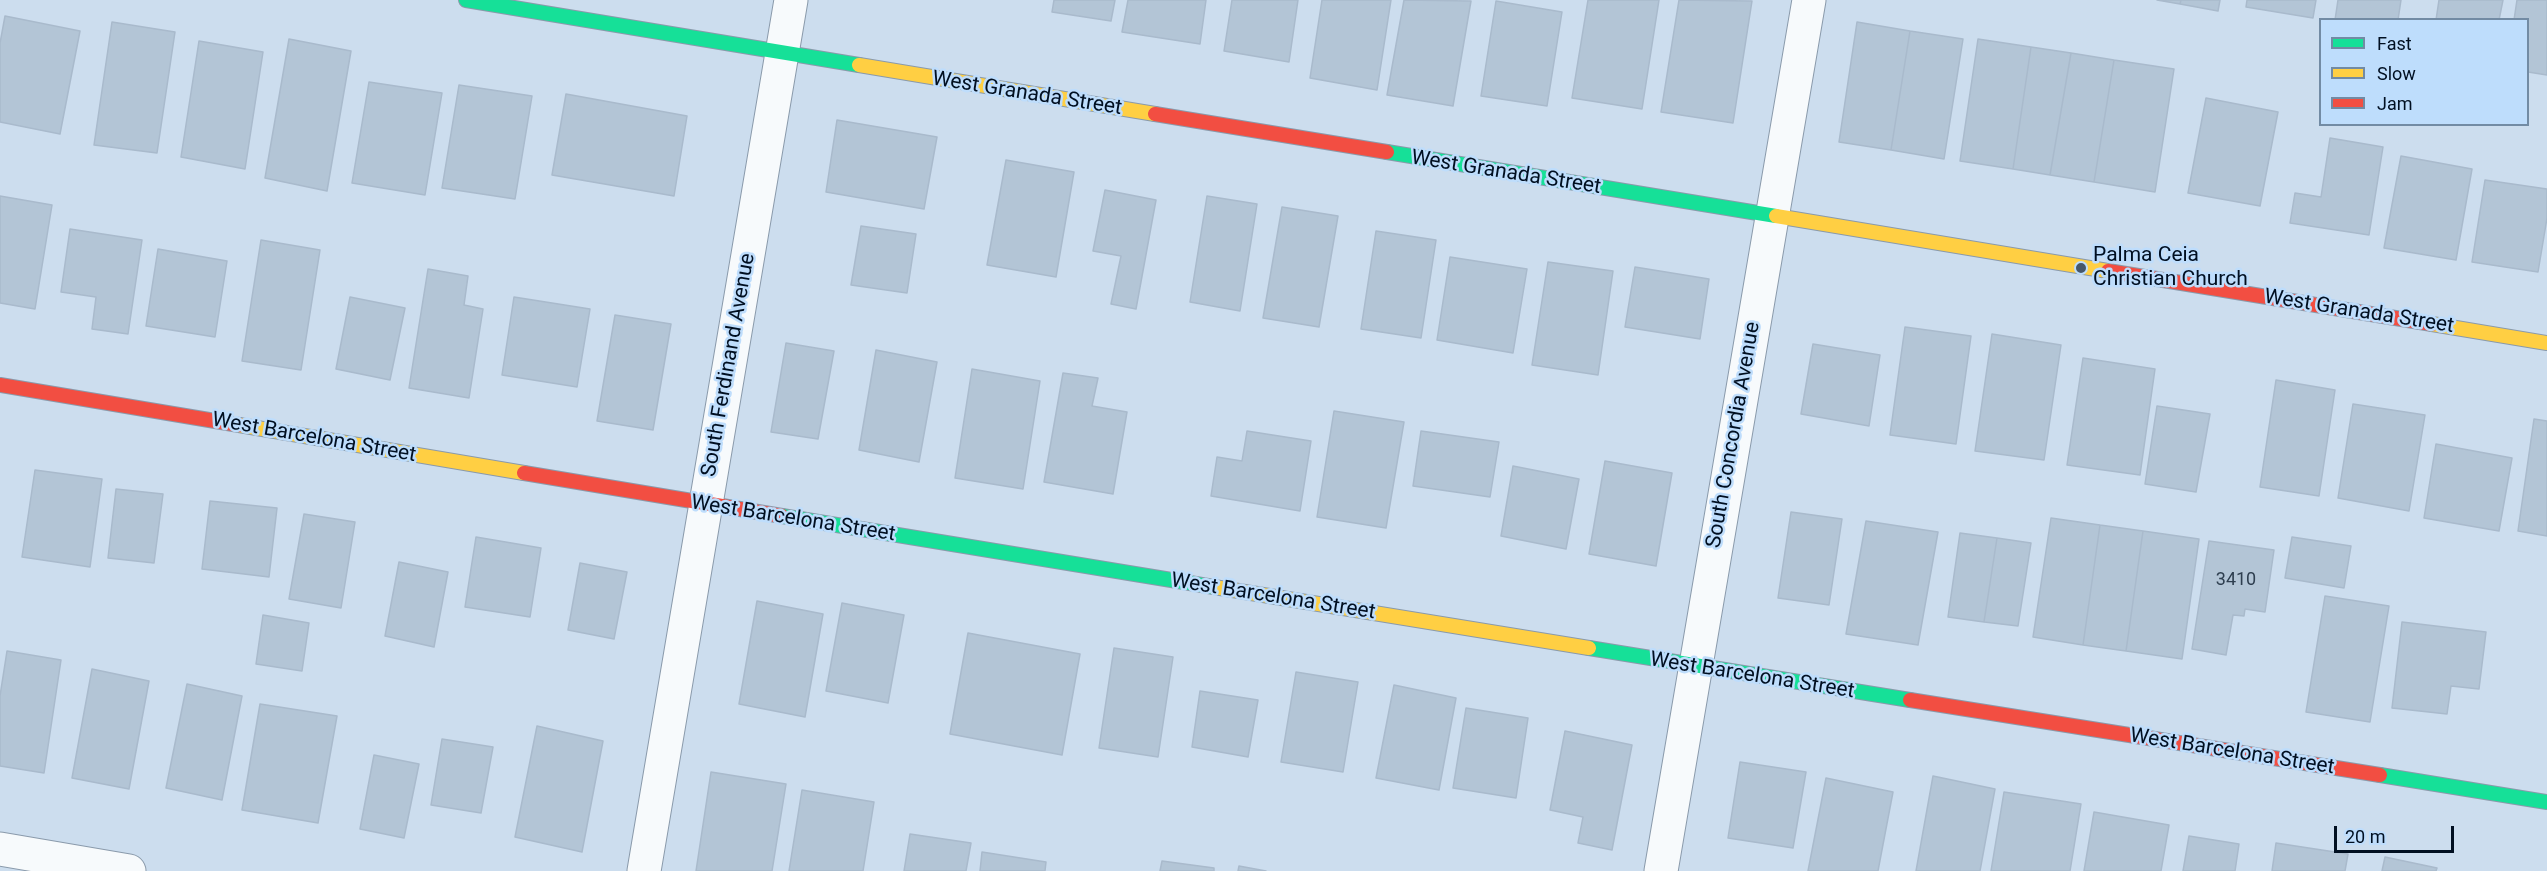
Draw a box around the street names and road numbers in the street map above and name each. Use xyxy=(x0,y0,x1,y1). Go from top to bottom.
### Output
street label: West Granada Street xyxy=(930,67,1124,121)
street label: West Granada Street xyxy=(1409,146,1603,200)
street label: South Ferdinand Avenue xyxy=(697,251,761,479)
street label: West Granada Street xyxy=(2262,285,2456,339)
street label: South Concordia Avenue xyxy=(1702,320,1766,550)
street label: West Barcelona Street xyxy=(210,408,418,468)
street label: West Barcelona Street xyxy=(689,490,897,548)
street label: West Barcelona Street xyxy=(1169,568,1377,626)
street label: West Barcelona Street xyxy=(1648,647,1856,705)
street label: West Barcelona Street xyxy=(2128,723,2336,781)

